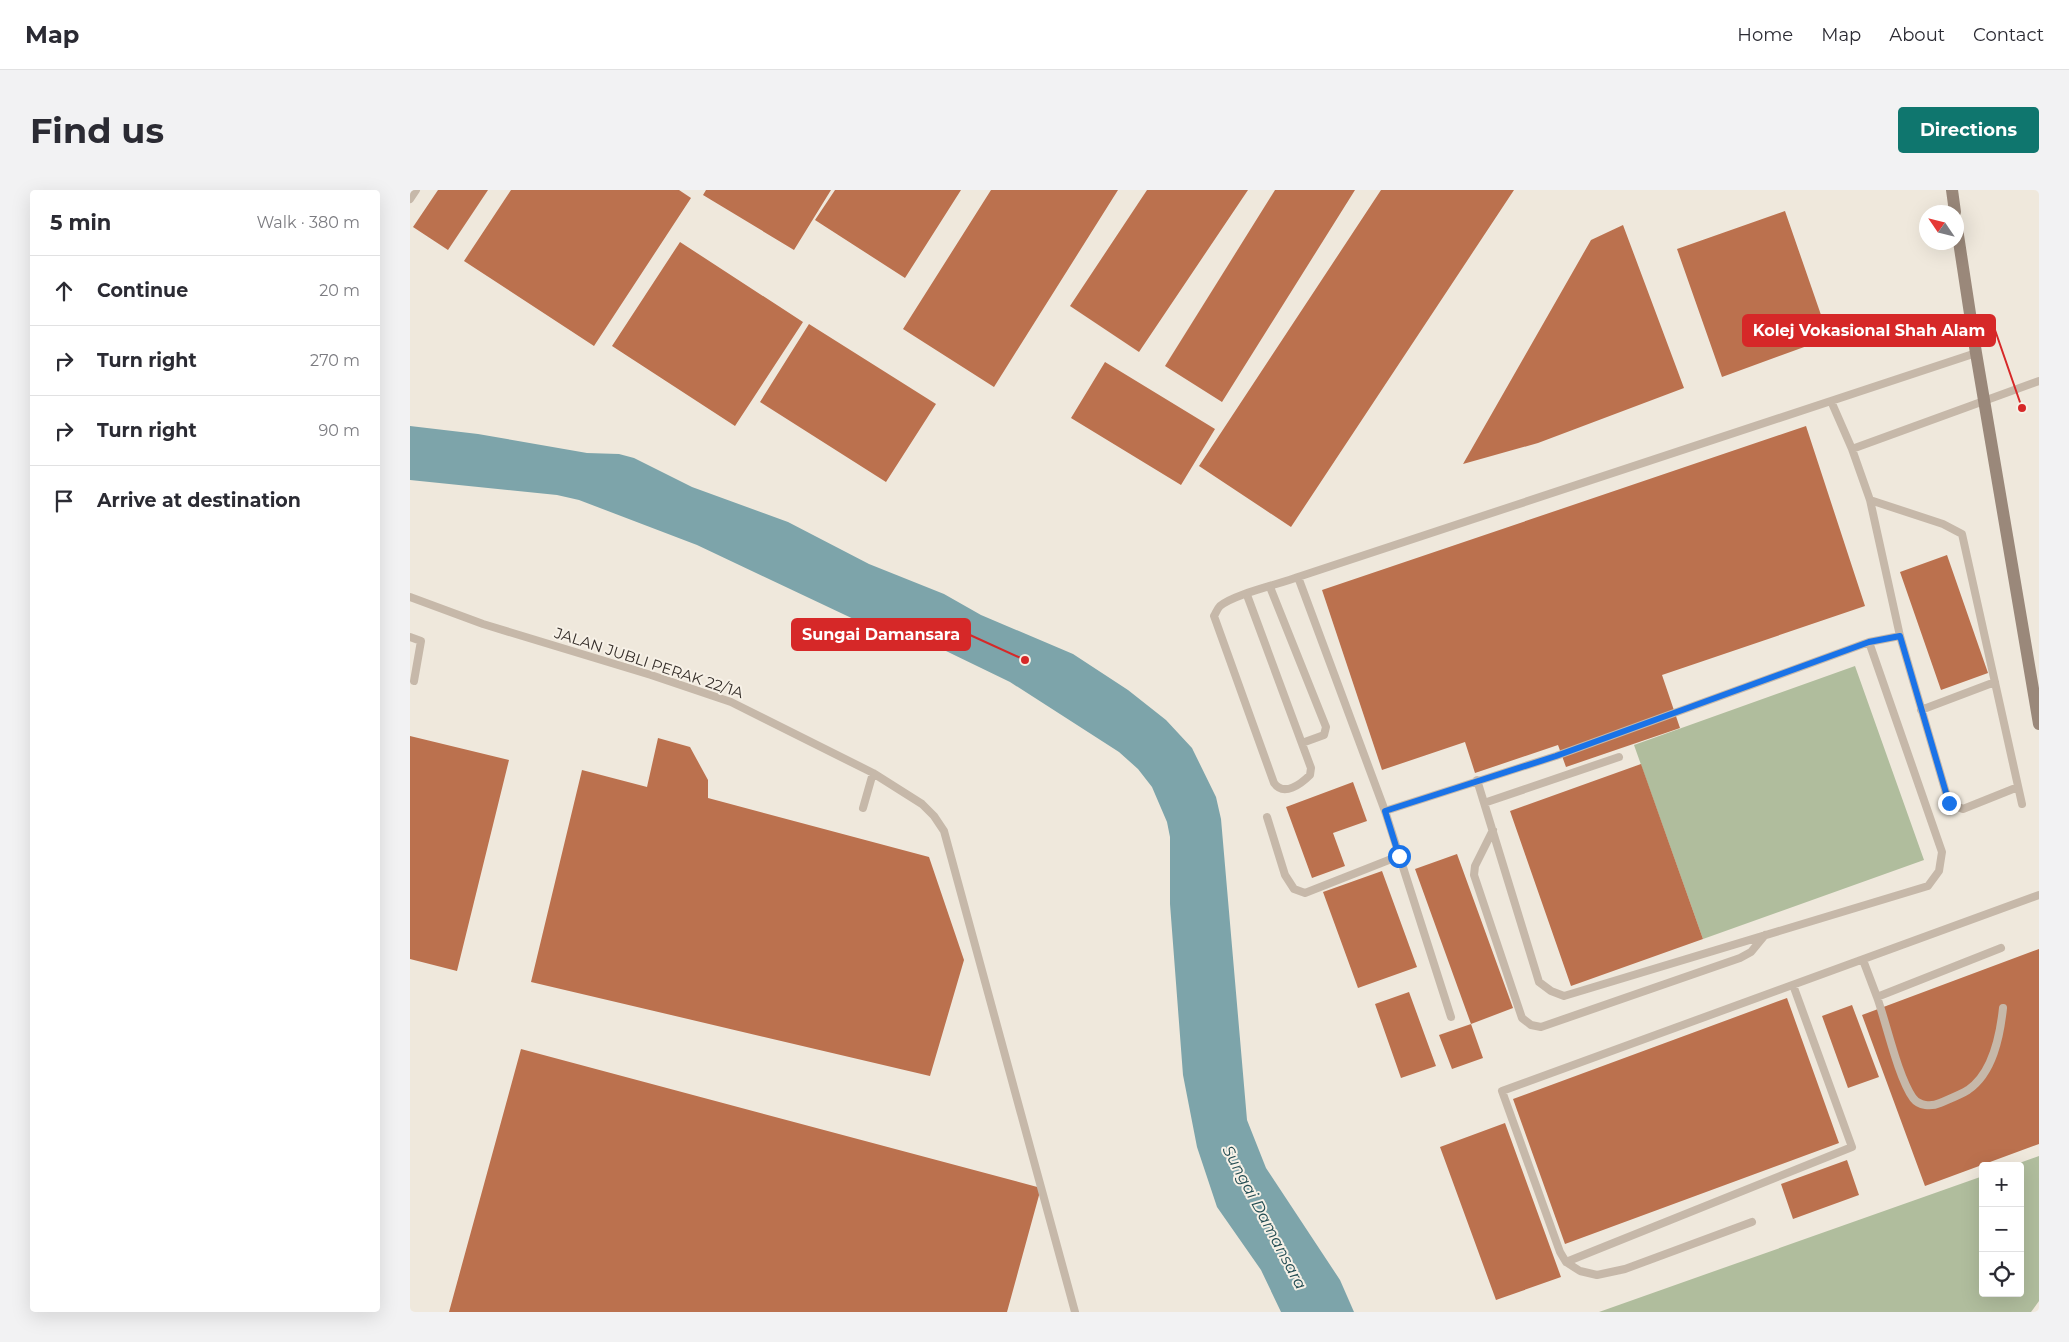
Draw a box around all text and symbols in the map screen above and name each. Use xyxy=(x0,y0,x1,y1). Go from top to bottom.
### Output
text: Map xyxy=(25,20,79,49)
text: Home xyxy=(1737,24,1793,46)
text: Map xyxy=(1821,24,1861,46)
text: About xyxy=(1889,24,1945,46)
text: Contact xyxy=(1973,24,2044,46)
button: Directions xyxy=(1898,107,2039,153)
text: Find us xyxy=(30,109,164,152)
north arrow xyxy=(1919,205,1964,250)
text: 5 min xyxy=(50,210,111,235)
text: Walk · 380 m xyxy=(256,213,360,232)
icon: ahead xyxy=(50,277,78,305)
text: Continue xyxy=(97,279,188,302)
text: 20 m xyxy=(319,281,360,300)
callout: Kolej Vokasional Shah Alam xyxy=(1743,315,1995,346)
text: Kolej Vokasional Shah Alam xyxy=(1753,321,1985,340)
icon: right xyxy=(50,347,78,375)
text: Turn right xyxy=(97,349,197,372)
text: 270 m xyxy=(310,351,360,370)
icon: right xyxy=(50,417,78,445)
text: Turn right xyxy=(97,419,197,442)
text: 90 m xyxy=(318,421,360,440)
icon: arrive xyxy=(50,487,78,515)
text: Arrive at destination xyxy=(97,489,301,512)
callout: Sungai Damansara xyxy=(792,619,970,650)
street label: JALAN JUBLI PERAK 22/1A xyxy=(551,623,746,702)
text: Sungai Damansara xyxy=(802,625,960,644)
route end xyxy=(1938,792,1961,815)
route start xyxy=(1388,845,1411,868)
water label: Sungai Damansara xyxy=(1219,1142,1311,1293)
map controls xyxy=(1979,1162,2024,1297)
button: + xyxy=(1979,1162,2024,1207)
button: − xyxy=(1979,1207,2024,1252)
button: locate xyxy=(1979,1252,2024,1297)

